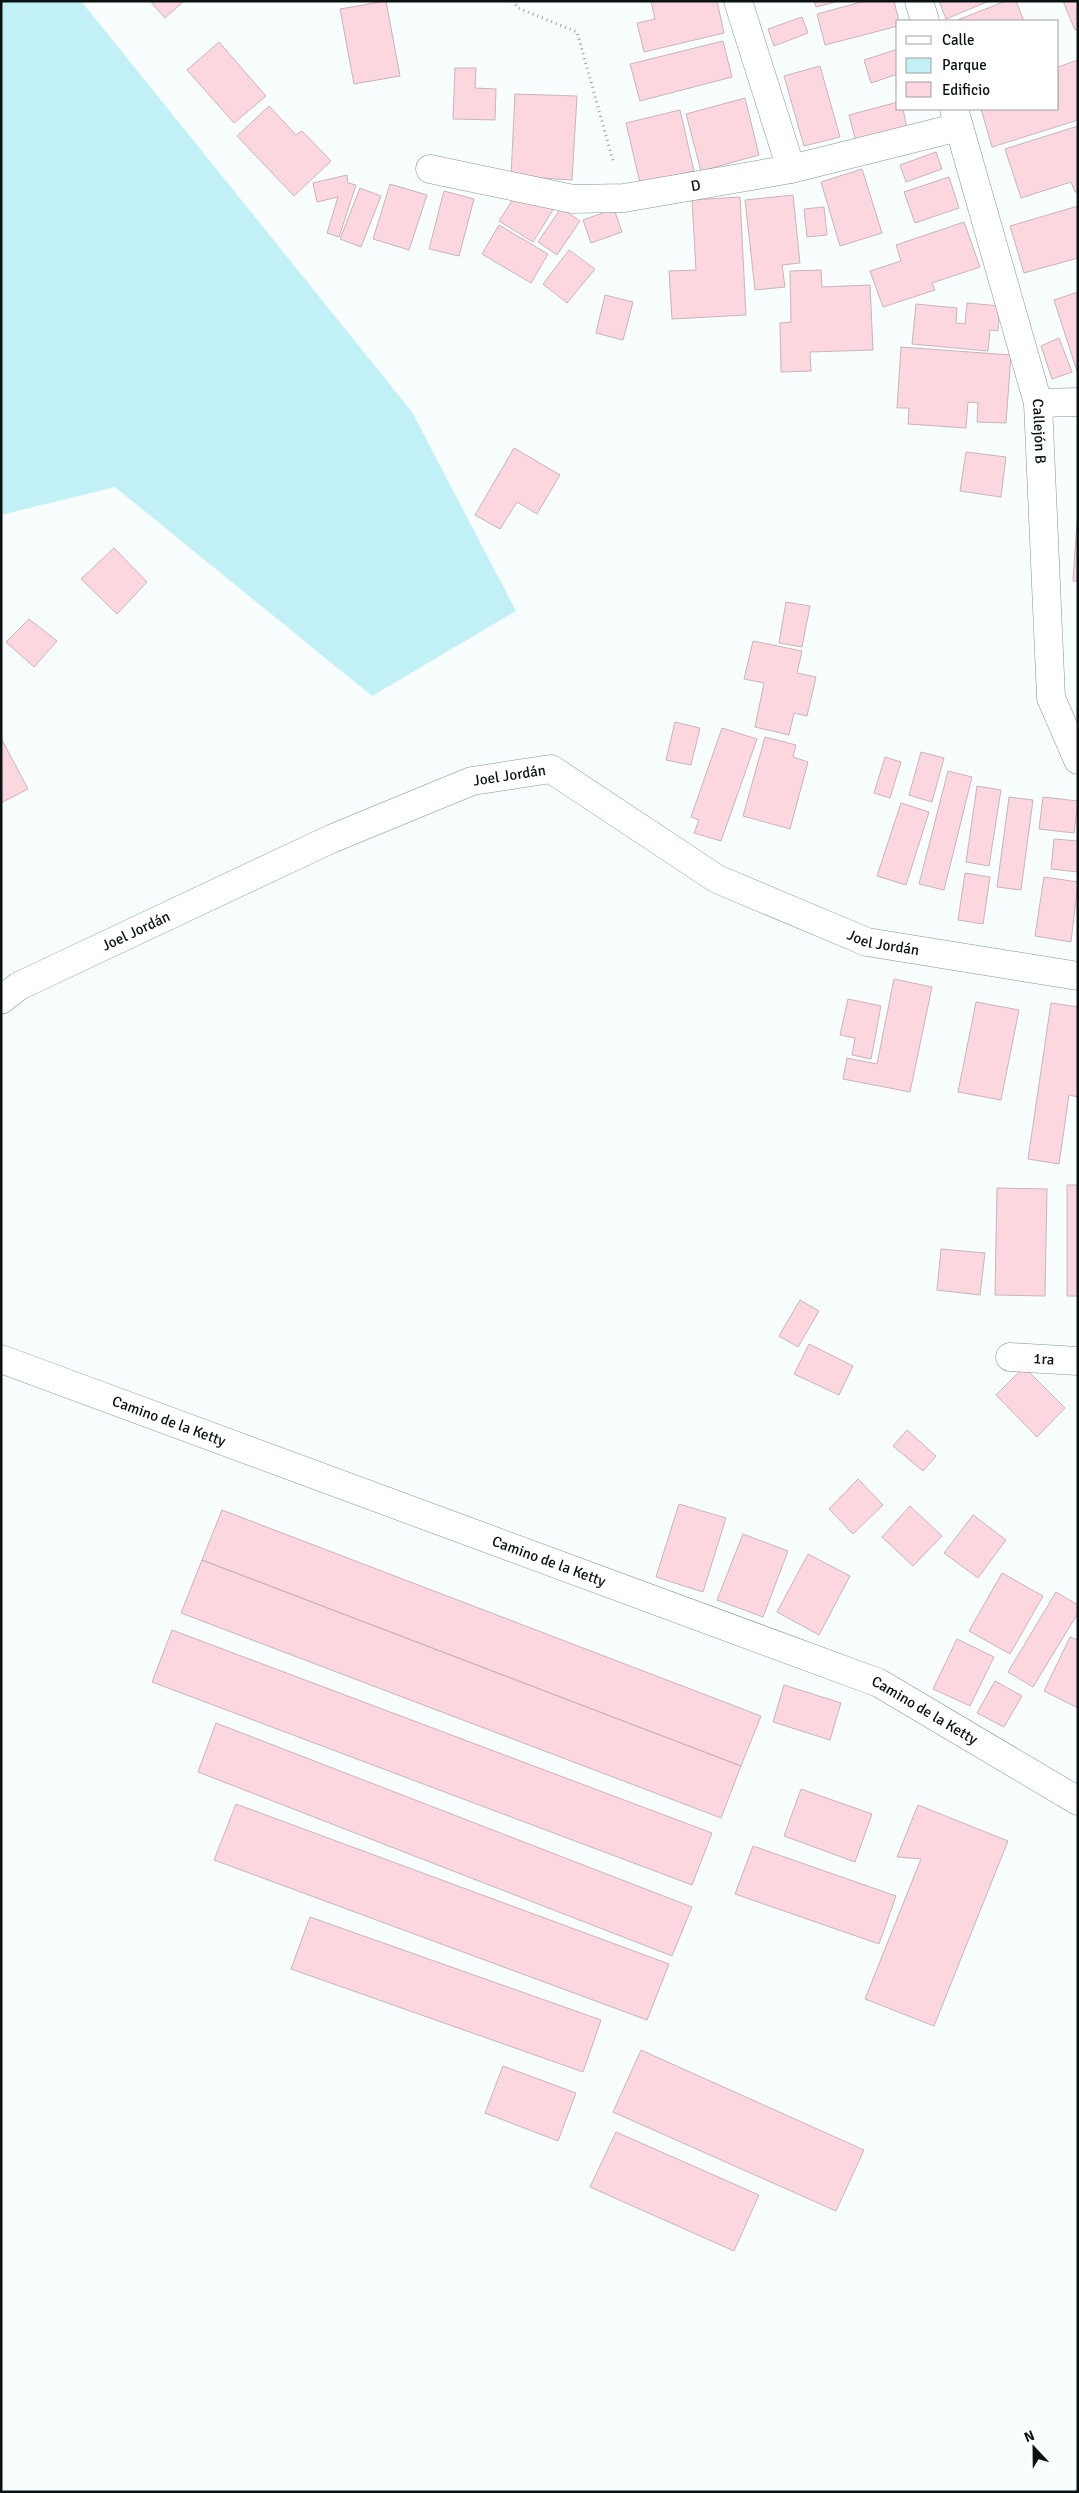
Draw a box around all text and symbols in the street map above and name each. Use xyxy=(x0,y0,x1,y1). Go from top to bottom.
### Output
legend xyxy=(896,20,1059,110)
text: Calle xyxy=(942,31,975,49)
text: Parque xyxy=(942,56,987,74)
text: Edificio xyxy=(942,81,990,99)
street label: D xyxy=(689,176,702,195)
street label: Callejón B xyxy=(1029,398,1050,464)
street label: Joel Jordán xyxy=(472,761,547,790)
street label: Joel Jordán xyxy=(99,907,173,955)
street label: Joel Jordán xyxy=(844,926,921,959)
street label: 1ra xyxy=(1033,1349,1055,1369)
street label: Camino de la Ketty xyxy=(110,1392,228,1450)
street label: Camino de la Ketty xyxy=(490,1532,608,1590)
street label: Camino de la Ketty xyxy=(869,1672,981,1748)
north arrow xyxy=(1009,2423,1059,2473)
text: N xyxy=(1022,2427,1037,2446)

